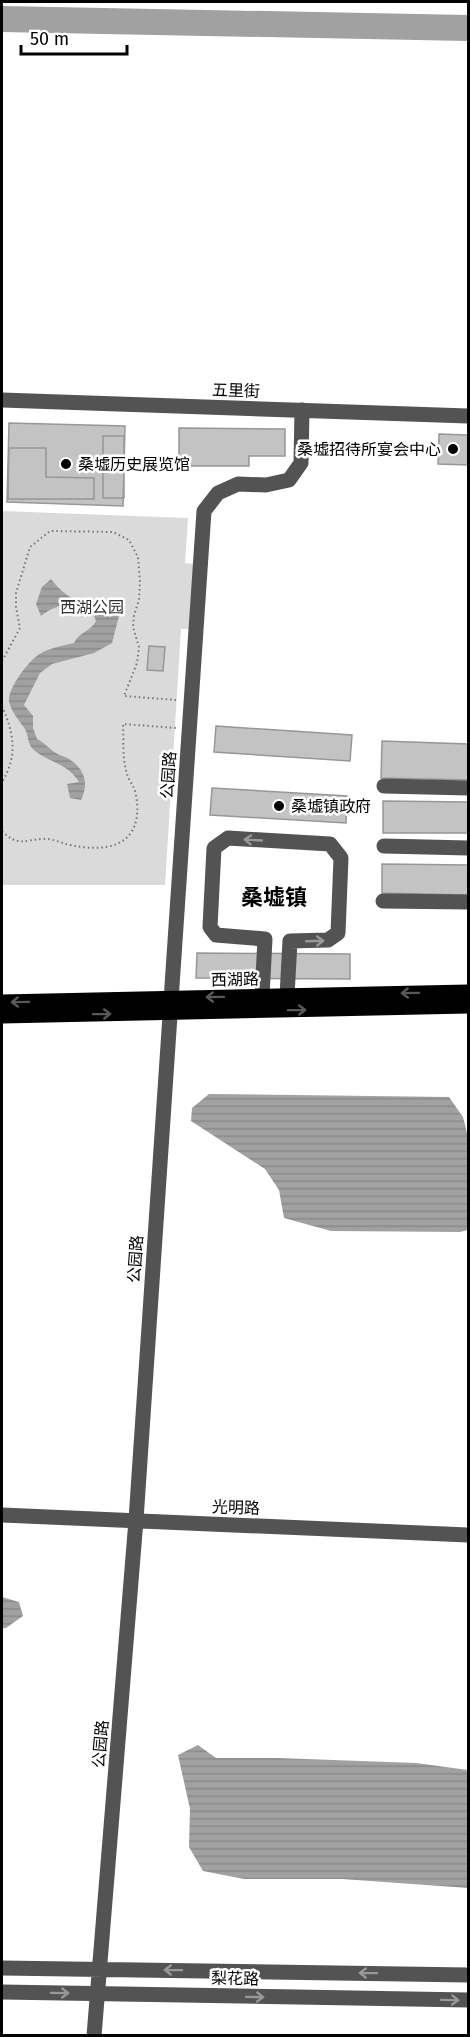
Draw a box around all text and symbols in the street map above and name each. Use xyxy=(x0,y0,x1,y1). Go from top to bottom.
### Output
scale bar xyxy=(21,18,128,56)
text: 50 m xyxy=(30,28,69,50)
street label: 五里街 xyxy=(212,380,260,401)
place label: 桑墟招待所宴会中心 xyxy=(297,440,441,459)
marker: 桑墟招待所宴会中心 xyxy=(446,442,460,456)
place label: 桑墟历史展览馆 xyxy=(78,455,190,474)
marker: 桑墟历史展览馆 xyxy=(59,457,73,471)
park label: 西湖公园 xyxy=(60,598,124,617)
street label: 公园路 xyxy=(157,750,180,800)
place label: 桑墟镇政府 xyxy=(291,797,371,816)
marker: 桑墟镇政府 xyxy=(272,799,286,813)
one-way arrow xyxy=(244,834,264,845)
district label: 桑墟镇 xyxy=(241,884,307,911)
one-way arrow xyxy=(304,935,324,946)
street label: 西湖路 xyxy=(211,970,259,989)
one-way arrow xyxy=(401,987,421,999)
one-way arrow xyxy=(206,991,226,1003)
one-way arrow xyxy=(11,996,31,1008)
one-way arrow xyxy=(286,1004,306,1015)
one-way arrow xyxy=(91,1008,111,1019)
street label: 公园路 xyxy=(124,1234,147,1284)
street label: 光明路 xyxy=(212,1497,260,1518)
street label: 公园路 xyxy=(89,1719,112,1769)
one-way arrow xyxy=(164,1965,184,1976)
one-way arrow xyxy=(359,1967,379,1979)
street label: 梨花路 xyxy=(211,1969,259,1988)
one-way arrow xyxy=(49,1988,69,1999)
one-way arrow xyxy=(244,1991,264,2003)
one-way arrow xyxy=(439,1994,459,2006)

